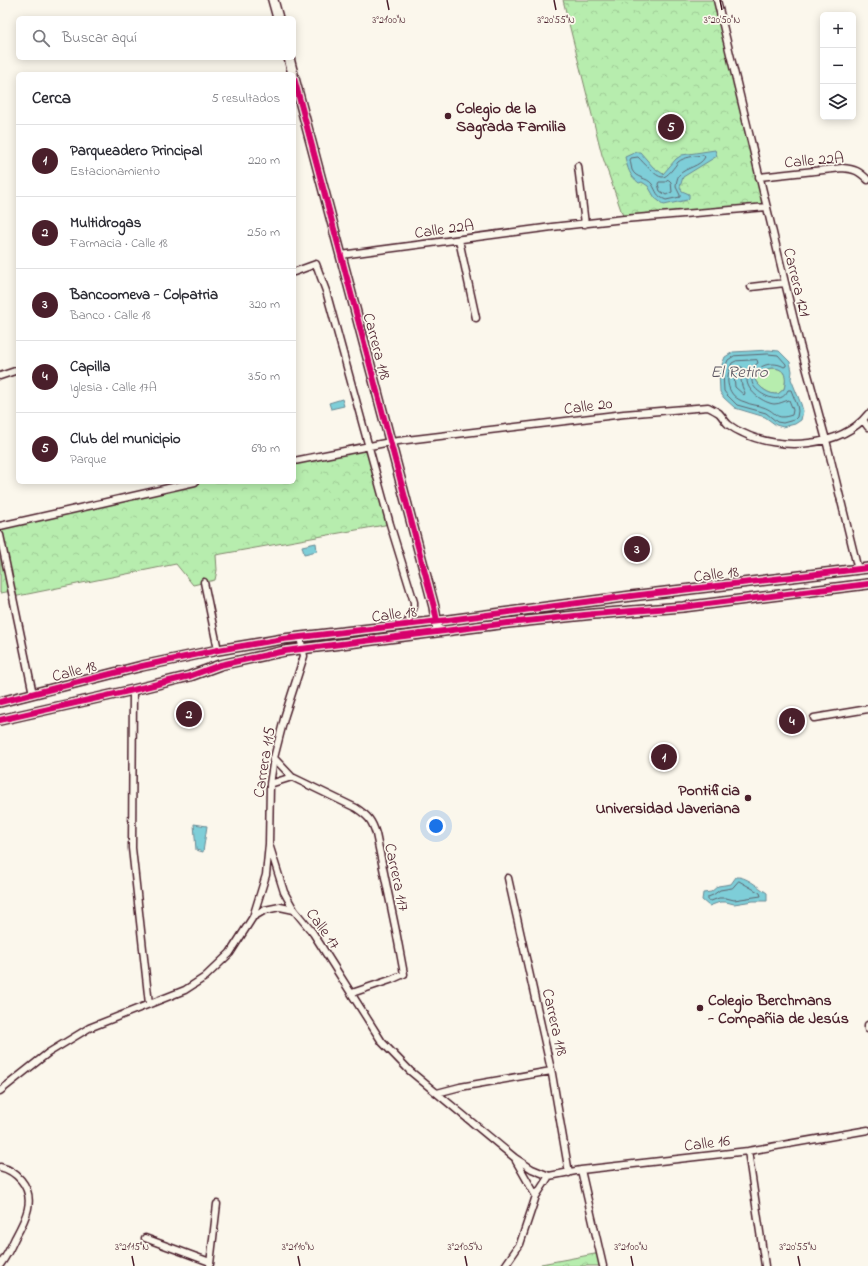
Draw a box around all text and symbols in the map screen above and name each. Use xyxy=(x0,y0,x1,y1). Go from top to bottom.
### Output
map controls xyxy=(820,12,856,120)
button: + xyxy=(820,12,856,48)
text: 3°21'00"N xyxy=(372,13,406,28)
text: 3°20'55"N xyxy=(537,13,575,28)
text: 3°20'50"N xyxy=(704,13,740,28)
search box xyxy=(16,16,296,60)
icon: search xyxy=(30,27,52,49)
text: Buscar aquí xyxy=(62,27,137,49)
button: − xyxy=(820,48,856,84)
button: layers xyxy=(820,84,856,120)
text: Cerca xyxy=(32,86,71,111)
text: 5 resultados xyxy=(211,89,280,108)
place label: Colegio de la Sagrada Familia xyxy=(456,97,566,140)
marker: Colegio de la Sagrada Familia xyxy=(443,111,453,121)
pin: 5 xyxy=(658,112,684,142)
text: Parqueadero Principal xyxy=(70,140,202,162)
street label: Calle 22A xyxy=(783,146,845,176)
text: 1 xyxy=(43,151,47,170)
text: 220 m xyxy=(248,151,280,170)
text: Estacionamiento xyxy=(70,162,160,181)
text: Multidrogas xyxy=(70,212,141,234)
street label: Calle 22A xyxy=(413,214,476,246)
text: 2 xyxy=(42,223,48,242)
text: 250 m xyxy=(247,223,280,242)
text: Farmacia · Calle 18 xyxy=(70,234,168,253)
street label: Carrera 121 xyxy=(776,245,816,319)
text: Bancoomeva - Colpatria xyxy=(70,284,218,306)
text: 3 xyxy=(42,295,48,314)
text: 320 m xyxy=(249,295,280,314)
text: Banco · Calle 18 xyxy=(70,306,151,325)
street label: Carrera 118 xyxy=(356,310,396,383)
text: Capilla xyxy=(70,356,110,378)
water label: El Retiro xyxy=(710,360,769,385)
text: 4 xyxy=(42,367,48,386)
text: 350 m xyxy=(248,367,280,386)
text: Iglesia · Calle 17A xyxy=(70,378,157,397)
street label: Calle 20 xyxy=(563,392,614,422)
text: Club del municipio xyxy=(70,428,181,450)
text: 5 xyxy=(41,439,49,458)
text: 690 m xyxy=(251,439,280,458)
text: Parque xyxy=(70,450,106,469)
pin: 3 xyxy=(624,534,650,564)
street label: Calle 18 xyxy=(692,560,740,590)
street label: Calle 18 xyxy=(370,600,418,630)
street label: Calle 18 xyxy=(50,655,99,689)
pin: 2 xyxy=(176,699,202,729)
pin: 4 xyxy=(779,706,805,736)
street label: Carrera 115 xyxy=(248,725,282,799)
pin: 1 xyxy=(651,742,677,772)
place label: Pontificia Universidad Javeriana xyxy=(595,779,740,821)
marker: Pontificia Universidad Javeriana xyxy=(743,793,753,803)
your location xyxy=(426,816,446,836)
street label: Carrera 117 xyxy=(377,841,415,914)
street label: Calle 17 xyxy=(299,904,346,955)
street label: Carrera 118 xyxy=(535,986,573,1058)
place label: Colegio Berchmans - Compañia de Jesús xyxy=(707,989,849,1031)
marker: Colegio Berchmans - Compañia de Jesús xyxy=(695,1003,705,1013)
street label: Calle 16 xyxy=(683,1129,732,1159)
text: 3°21'15"N xyxy=(115,1240,149,1255)
text: 3°21'10"N xyxy=(282,1240,315,1255)
text: 3°21'05"N xyxy=(447,1240,483,1255)
text: 3°21'00"N xyxy=(614,1240,648,1255)
text: 3°20'55"N xyxy=(779,1240,817,1255)

